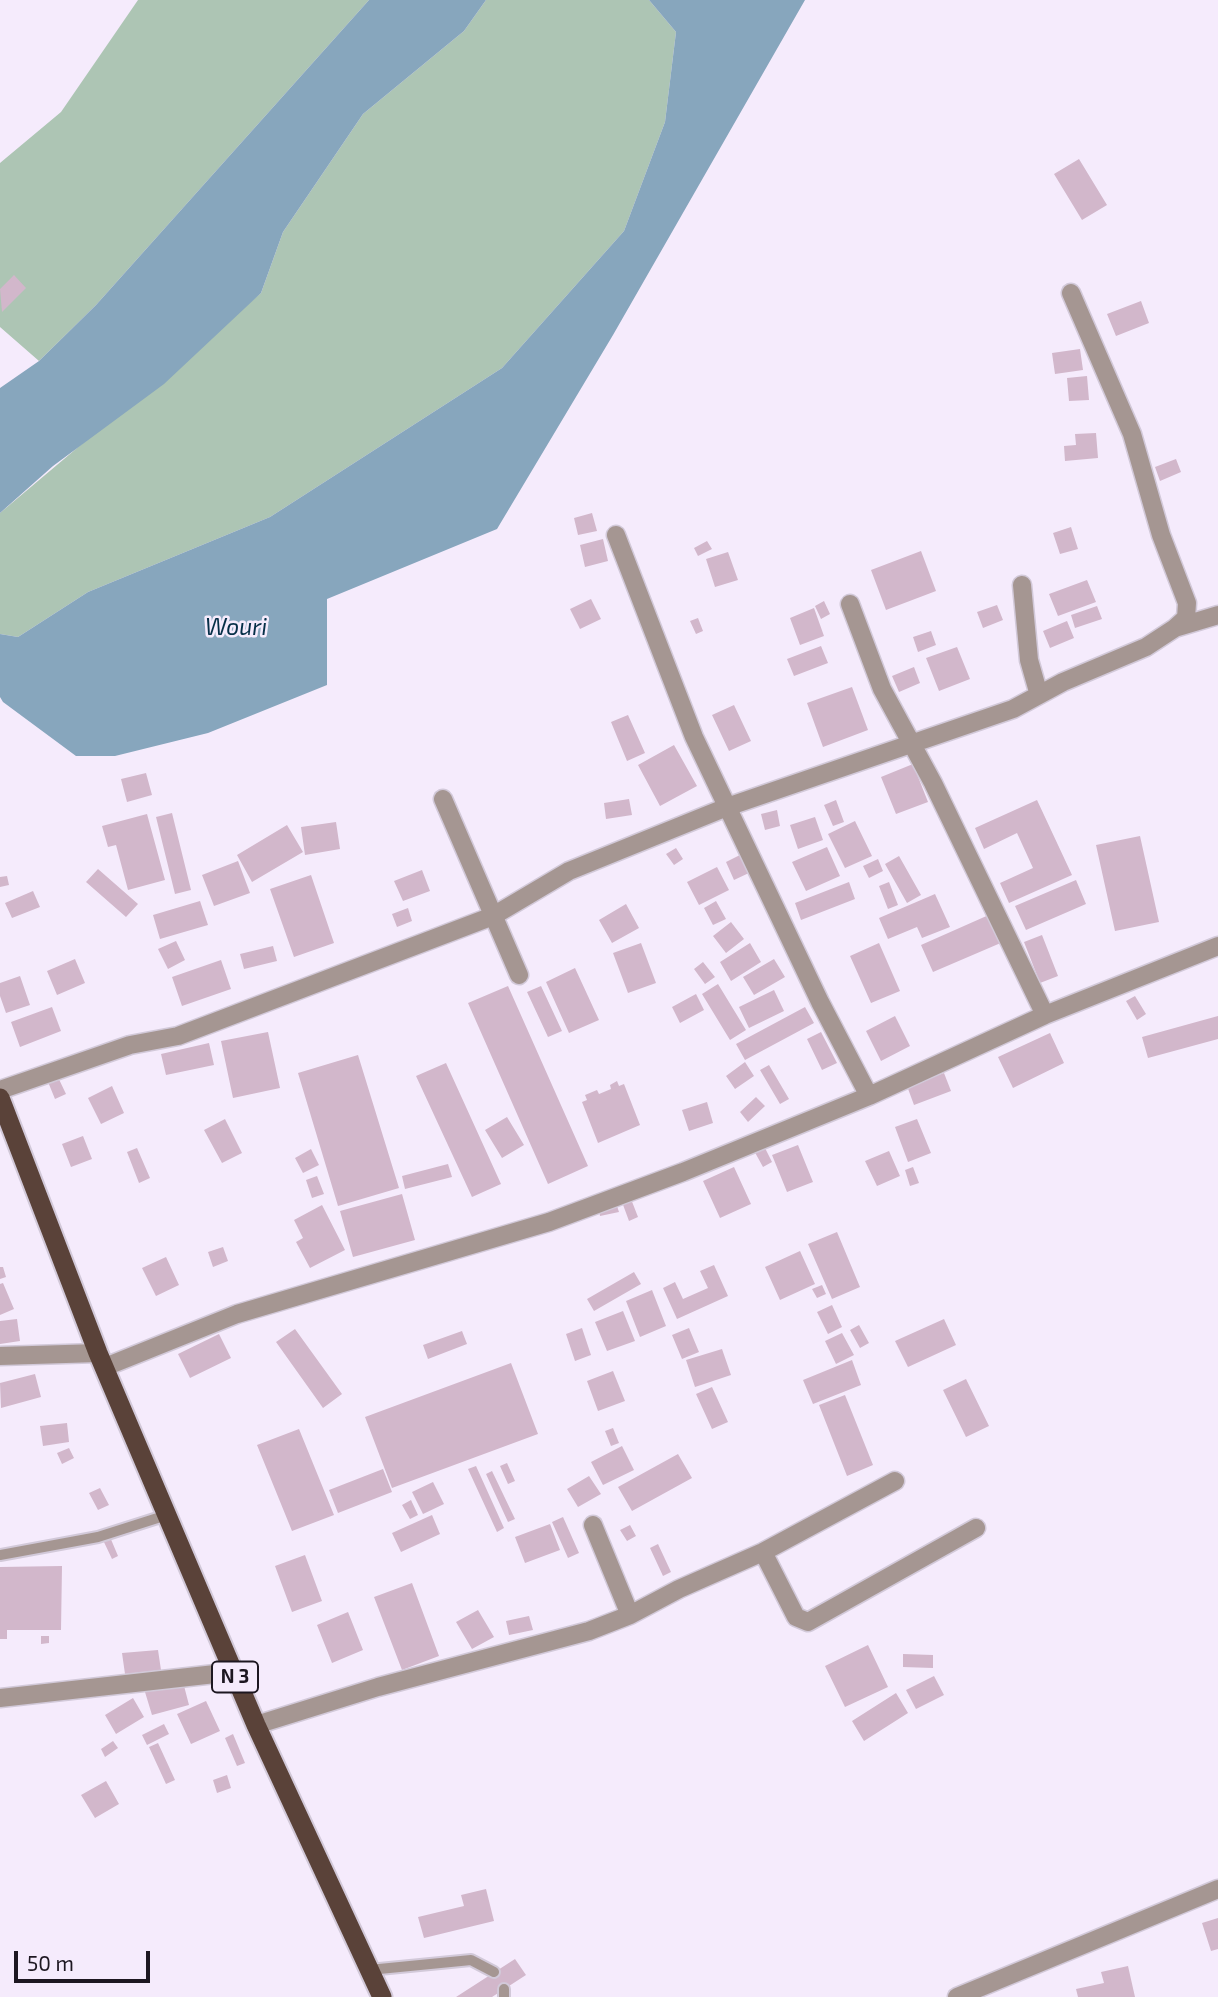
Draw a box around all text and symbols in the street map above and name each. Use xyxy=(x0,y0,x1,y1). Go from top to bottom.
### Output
water label: Wouri xyxy=(205,613,267,641)
road number: N 3 xyxy=(212,1662,258,1693)
scale bar xyxy=(18,1938,154,1982)
text: 50 m xyxy=(27,1950,74,1975)

